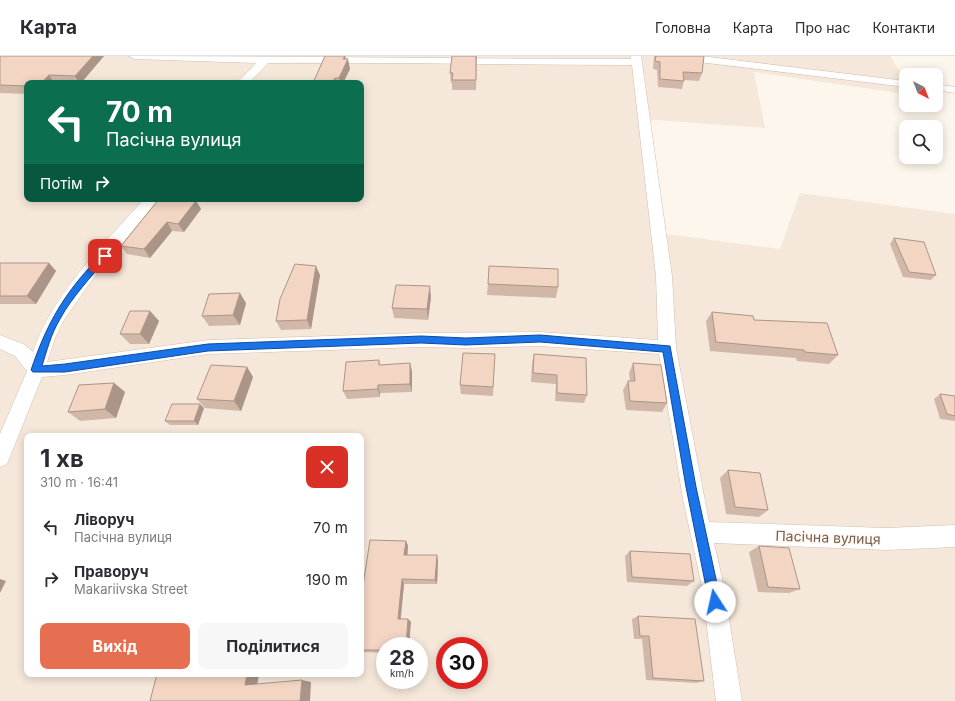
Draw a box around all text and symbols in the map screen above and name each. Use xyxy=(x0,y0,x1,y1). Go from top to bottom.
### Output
text: Карта xyxy=(20,16,77,39)
text: Головна xyxy=(655,19,711,36)
text: Карта xyxy=(733,19,773,36)
text: Про нас xyxy=(795,19,850,36)
text: Контакти xyxy=(872,19,935,36)
north arrow xyxy=(899,68,943,112)
map controls xyxy=(899,68,943,164)
text: 70 m xyxy=(106,95,173,129)
icon: left xyxy=(40,96,92,148)
button: search xyxy=(899,120,943,164)
text: Пасічна вулиця xyxy=(106,129,242,150)
icon: right xyxy=(91,172,113,194)
text: Потім xyxy=(40,174,83,193)
pin xyxy=(88,239,122,273)
icon: arrive xyxy=(94,245,116,267)
text: 1 хв xyxy=(40,444,84,473)
button: close xyxy=(306,446,348,488)
text: 310 m · 16:41 xyxy=(40,474,118,490)
text: Ліворуч xyxy=(74,510,134,529)
icon: left xyxy=(40,516,62,538)
text: 70 m xyxy=(313,518,348,537)
street label: Пасічна вулиця xyxy=(775,527,881,547)
text: Пасічна вулиця xyxy=(74,529,172,545)
text: Праворуч xyxy=(74,562,148,581)
icon: right xyxy=(40,568,62,590)
text: 190 m xyxy=(306,570,348,589)
text: Makariivska Street xyxy=(74,581,188,597)
position arrow xyxy=(694,581,736,623)
button: Вихід xyxy=(40,623,190,669)
button: Поділитися xyxy=(198,623,348,669)
speed limit sign: 30 xyxy=(436,637,488,689)
text: 28 xyxy=(389,646,415,670)
text: km/h xyxy=(390,667,414,679)

